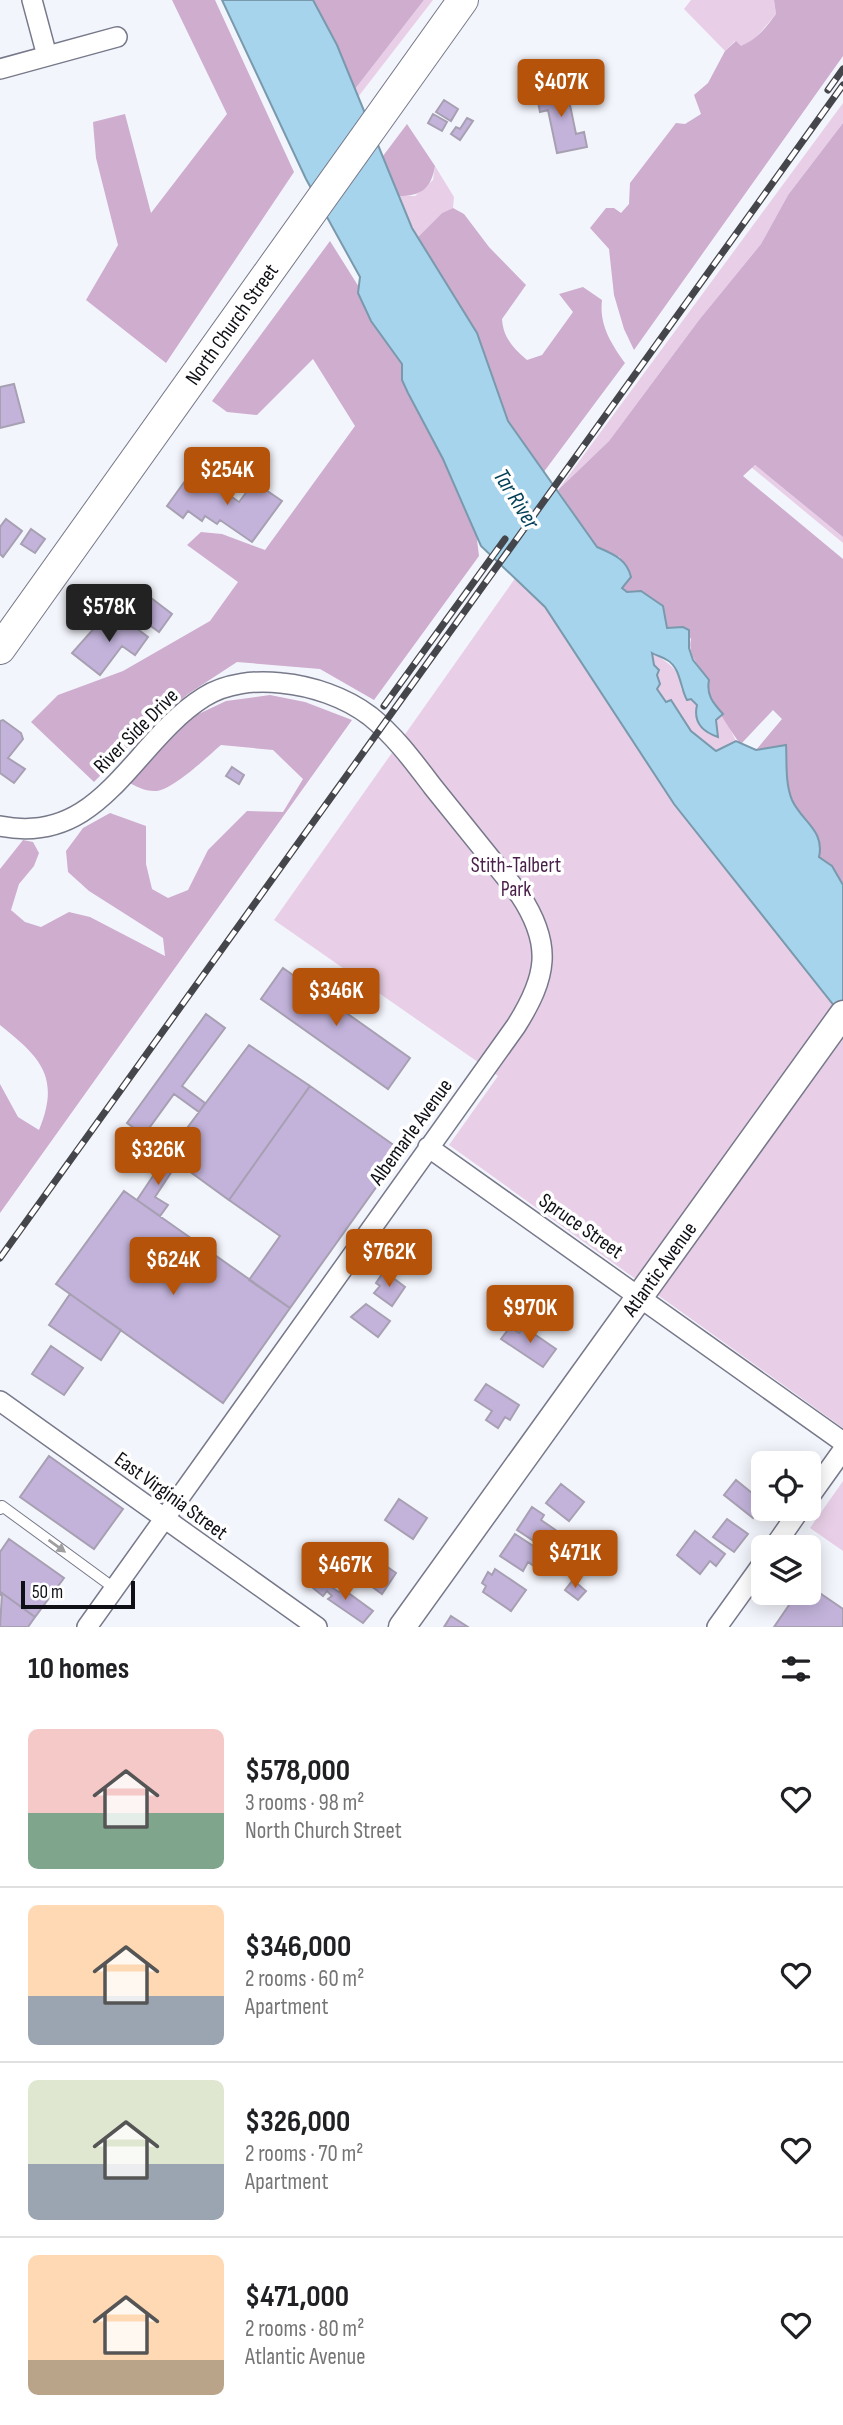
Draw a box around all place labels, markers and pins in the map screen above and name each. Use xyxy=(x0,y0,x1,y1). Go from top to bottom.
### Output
pin: $407K xyxy=(512,60,610,119)
pin: $254K xyxy=(178,448,276,507)
pin: $578K xyxy=(60,584,158,644)
pin: $346K xyxy=(287,968,385,1028)
pin: $326K xyxy=(109,1128,207,1187)
pin: $762K xyxy=(340,1230,438,1289)
pin: $624K xyxy=(124,1238,222,1297)
pin: $970K xyxy=(481,1286,579,1345)
pin: $471K xyxy=(526,1530,624,1590)
pin: $467K xyxy=(296,1542,394,1602)

